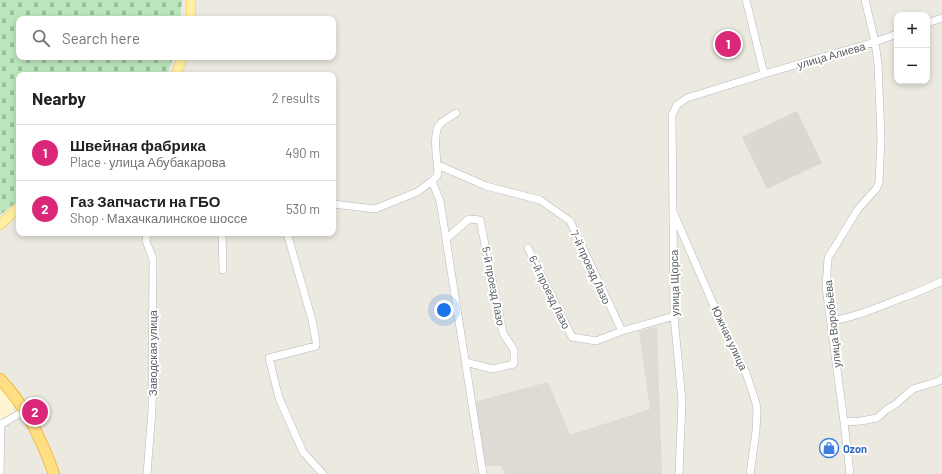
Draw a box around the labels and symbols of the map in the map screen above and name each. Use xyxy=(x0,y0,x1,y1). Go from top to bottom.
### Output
pin: 1 xyxy=(715,29,741,59)
street label: улица Алиева xyxy=(795,39,867,71)
street label: 7-й проезд Лазо xyxy=(568,228,614,306)
street label: 5-й проезд Лазо xyxy=(480,245,508,327)
street label: улица Щорса xyxy=(667,249,681,316)
street label: 6-й проезд Лазо xyxy=(527,253,573,331)
street label: улица Воробьёва xyxy=(821,279,843,369)
your location xyxy=(434,300,454,320)
street label: Южная улица xyxy=(710,304,751,373)
street label: Заводская улица xyxy=(146,309,159,396)
pin: 2 xyxy=(22,397,48,427)
shop icon: Ozon xyxy=(818,437,840,459)
place label: Ozon xyxy=(843,442,867,455)

